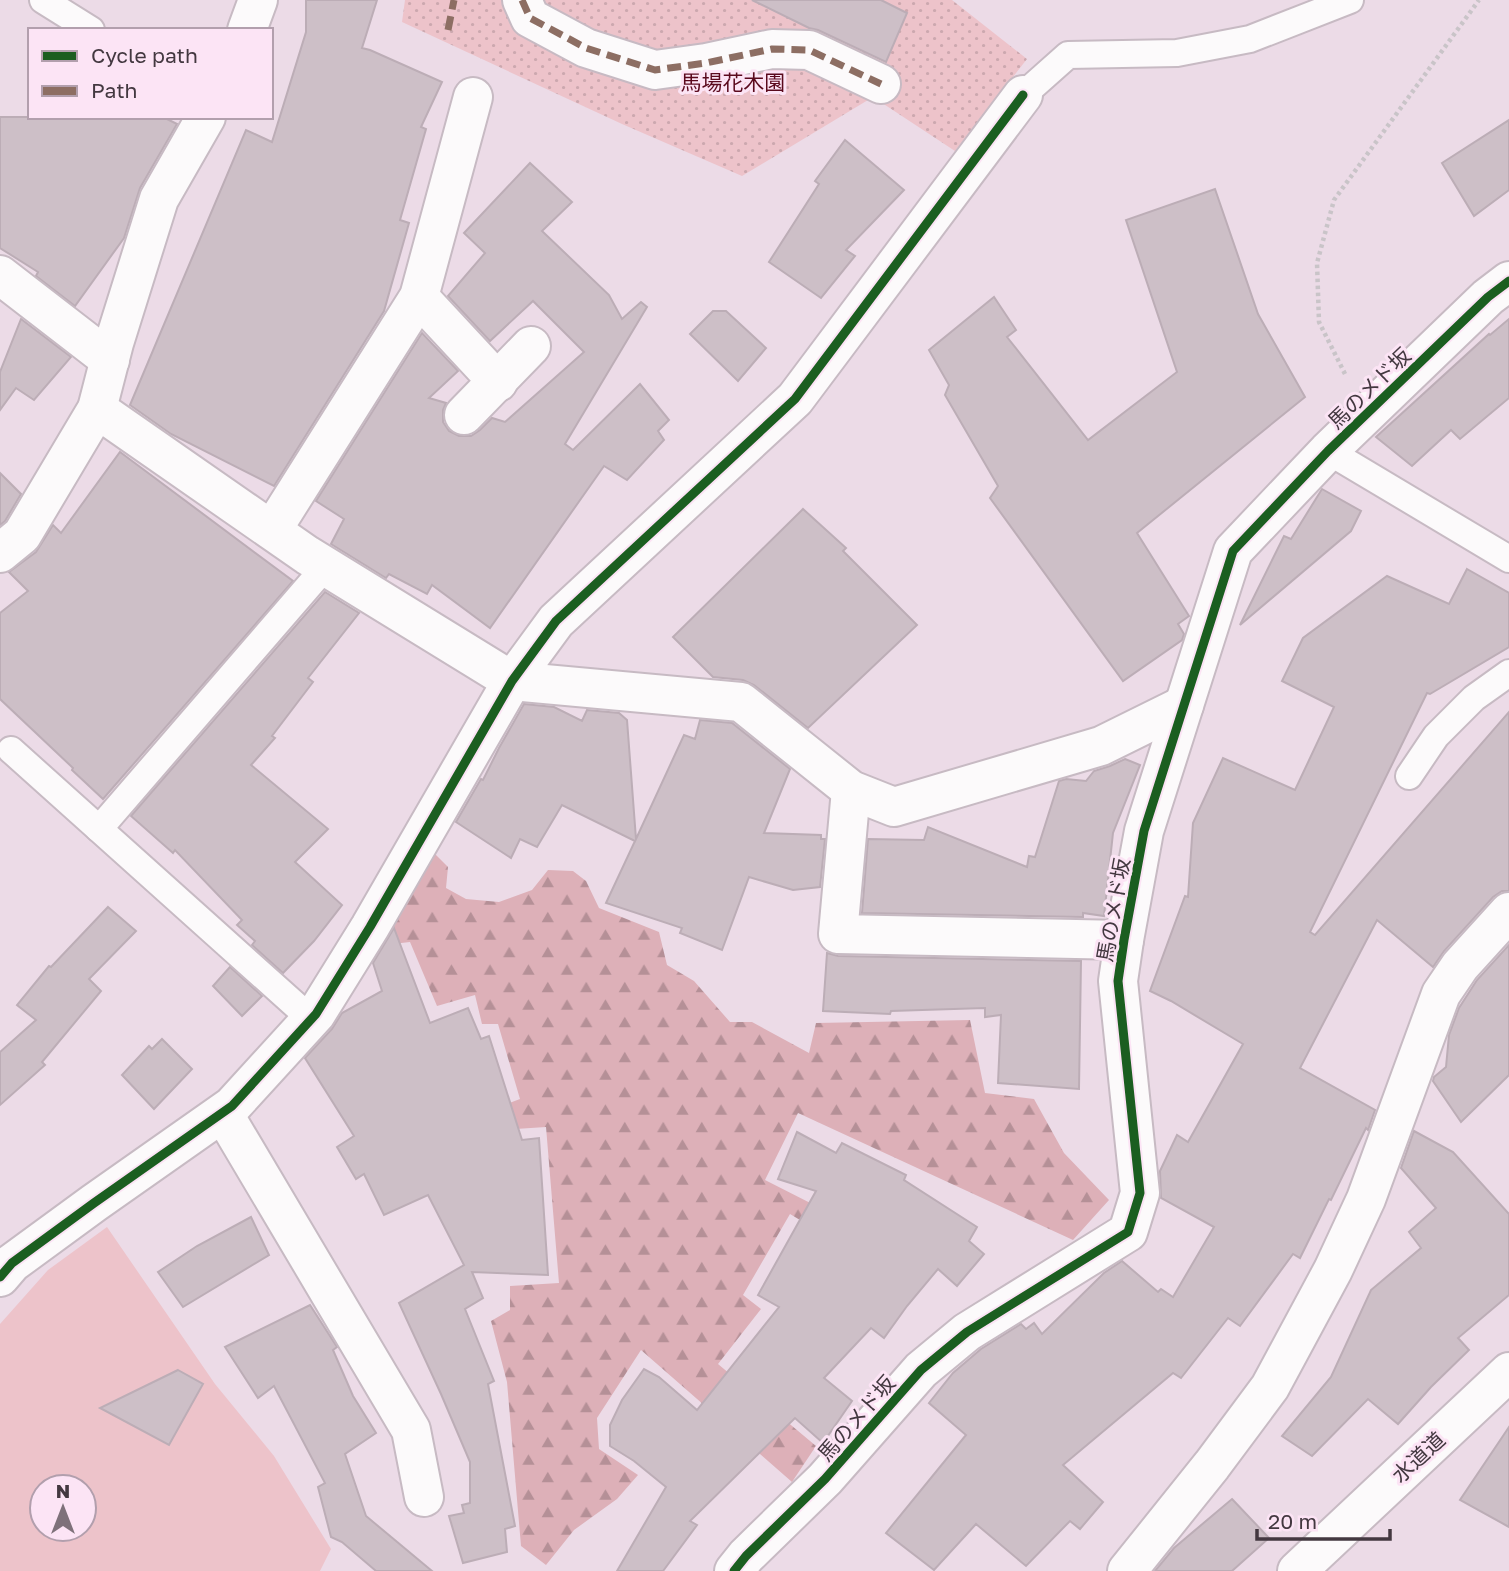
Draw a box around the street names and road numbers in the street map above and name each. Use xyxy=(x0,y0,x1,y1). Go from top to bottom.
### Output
street label: 馬のメド坂 xyxy=(1322,342,1416,434)
street label: 馬のメド坂 xyxy=(1091,856,1135,964)
street label: 馬のメド坂 xyxy=(812,1370,900,1466)
street label: 水道道 xyxy=(1386,1426,1450,1488)

